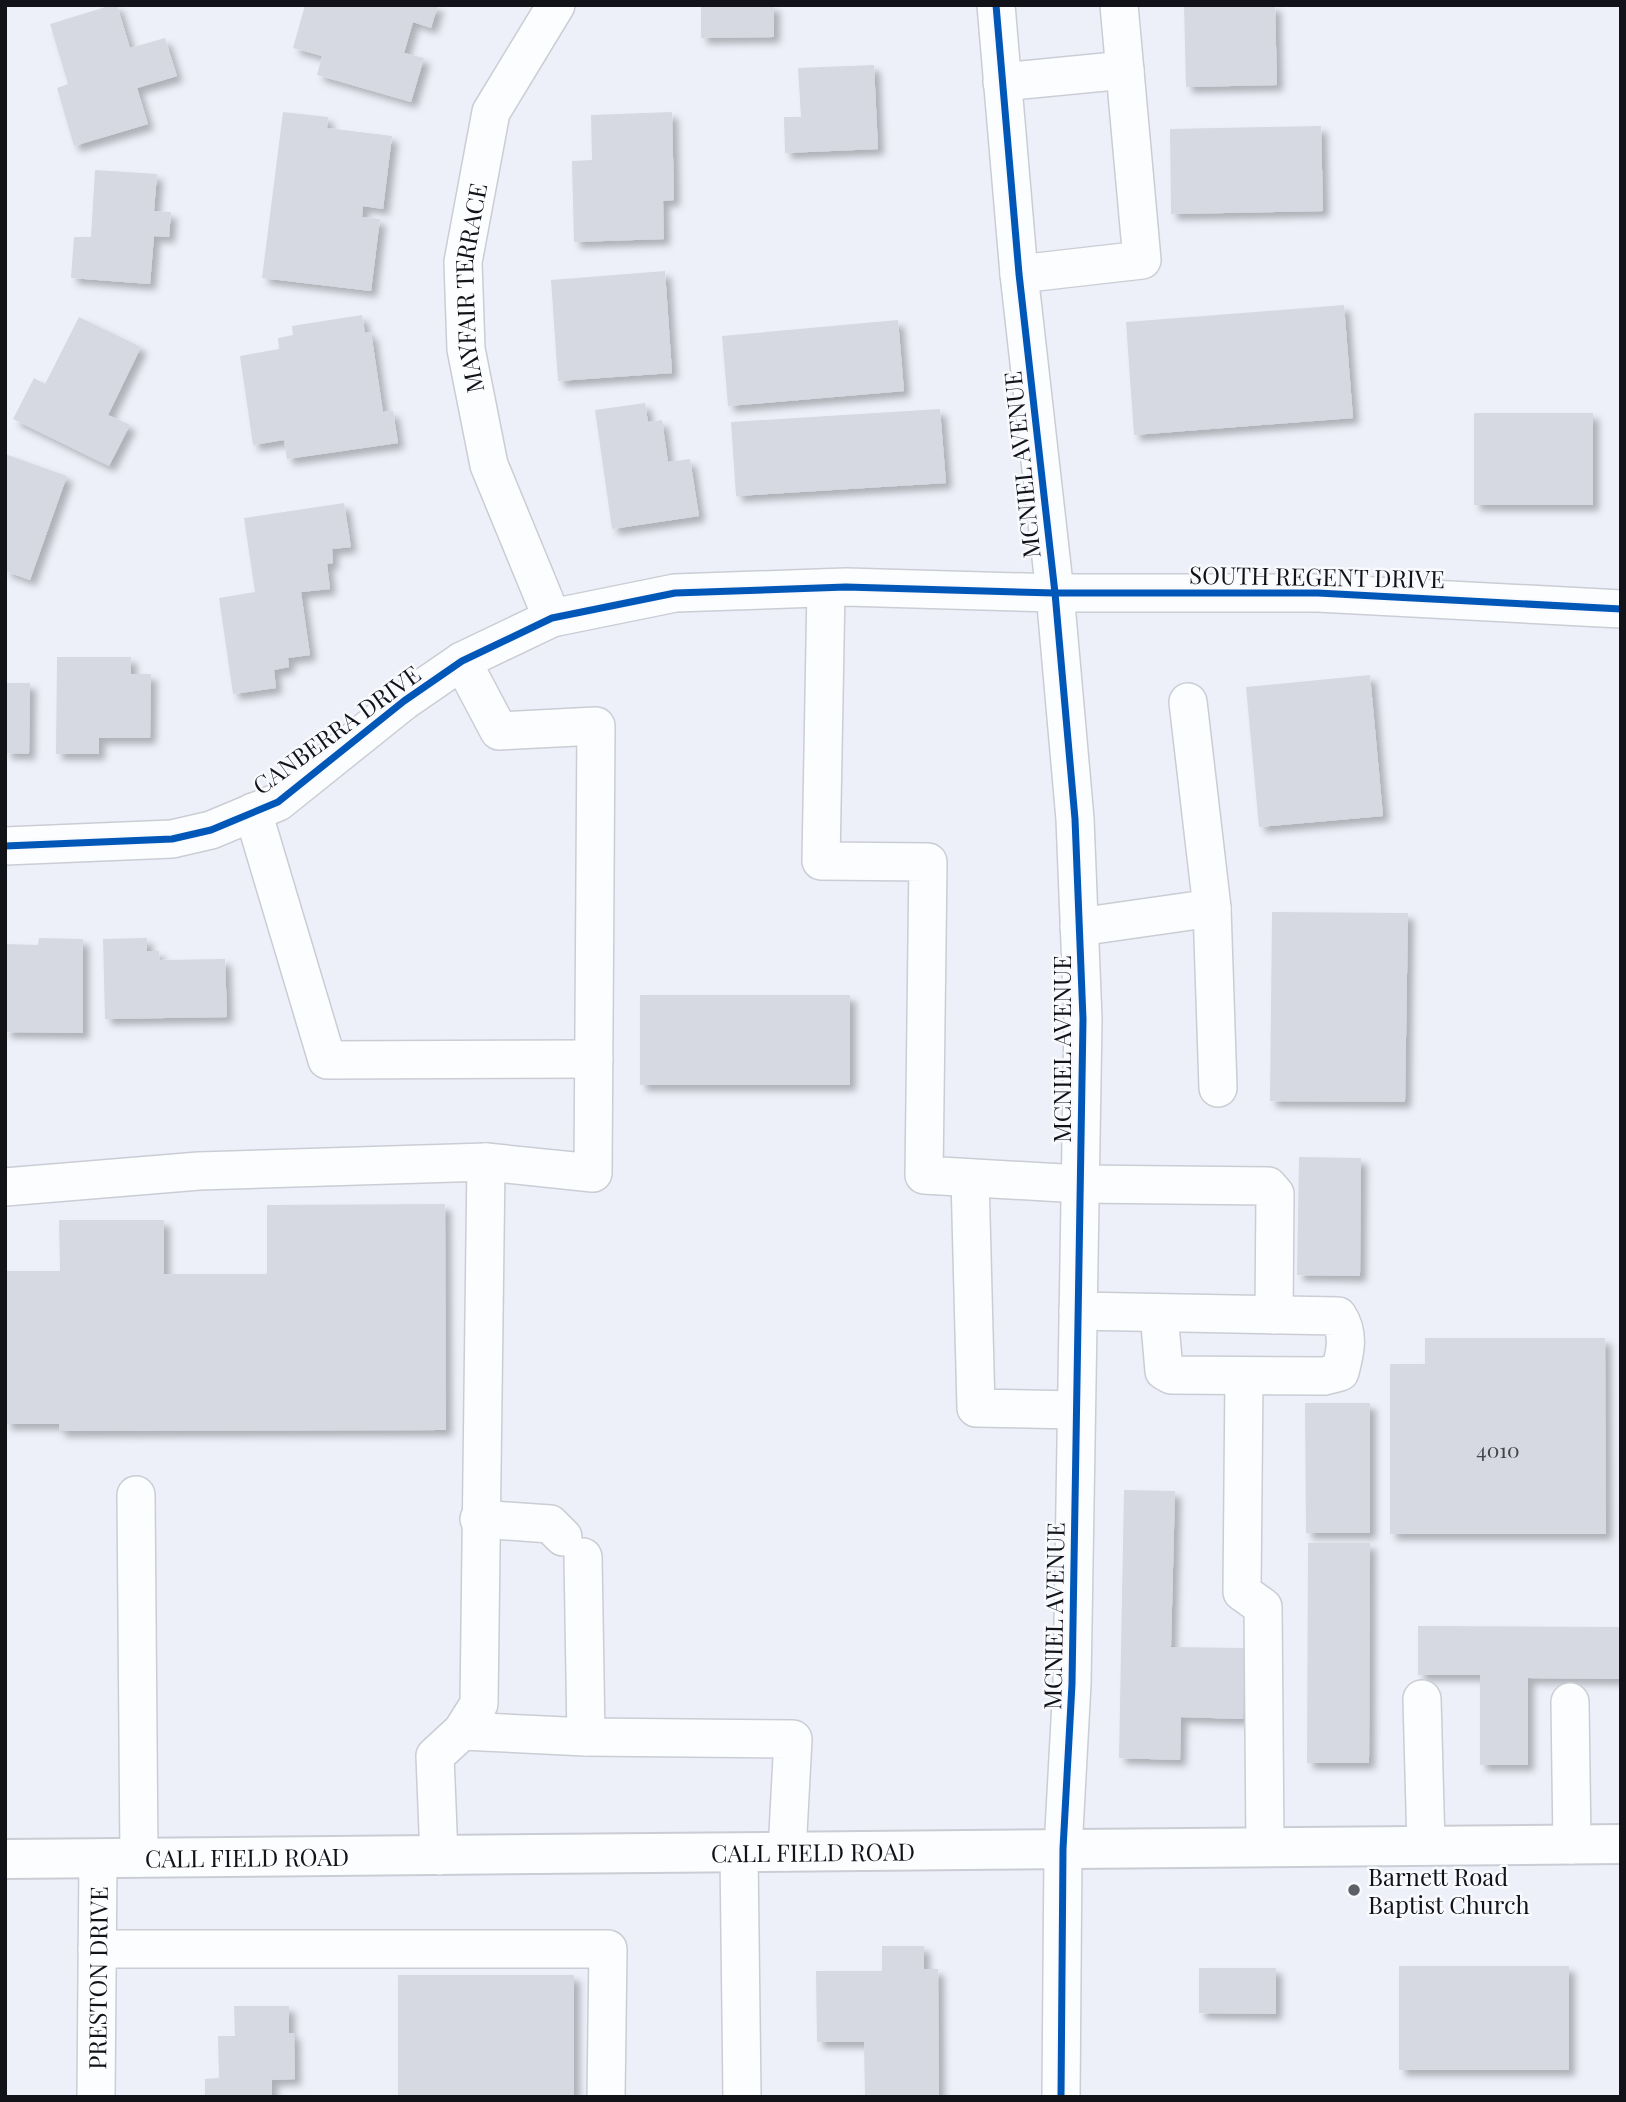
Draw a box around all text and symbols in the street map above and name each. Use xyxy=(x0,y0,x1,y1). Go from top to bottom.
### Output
street label: MAYFAIR TERRACE xyxy=(447,180,493,396)
street label: MCNIEL AVENUE xyxy=(995,370,1047,560)
street label: SOUTH REGENT DRIVE xyxy=(1189,558,1445,594)
street label: CANBERRA DRIVE xyxy=(246,657,426,801)
street label: MCNIEL AVENUE xyxy=(1045,955,1077,1143)
house number: 4010 xyxy=(1476,1435,1520,1463)
street label: MCNIEL AVENUE xyxy=(1035,1522,1071,1710)
street label: CALL FIELD ROAD xyxy=(711,1835,915,1868)
street label: CALL FIELD ROAD xyxy=(145,1840,349,1874)
place label: Barnett Road Baptist Church xyxy=(1368,1860,1530,1920)
marker: Barnett Road Baptist Church xyxy=(1346,1882,1362,1898)
street label: PRESTON DRIVE xyxy=(80,1886,114,2070)

